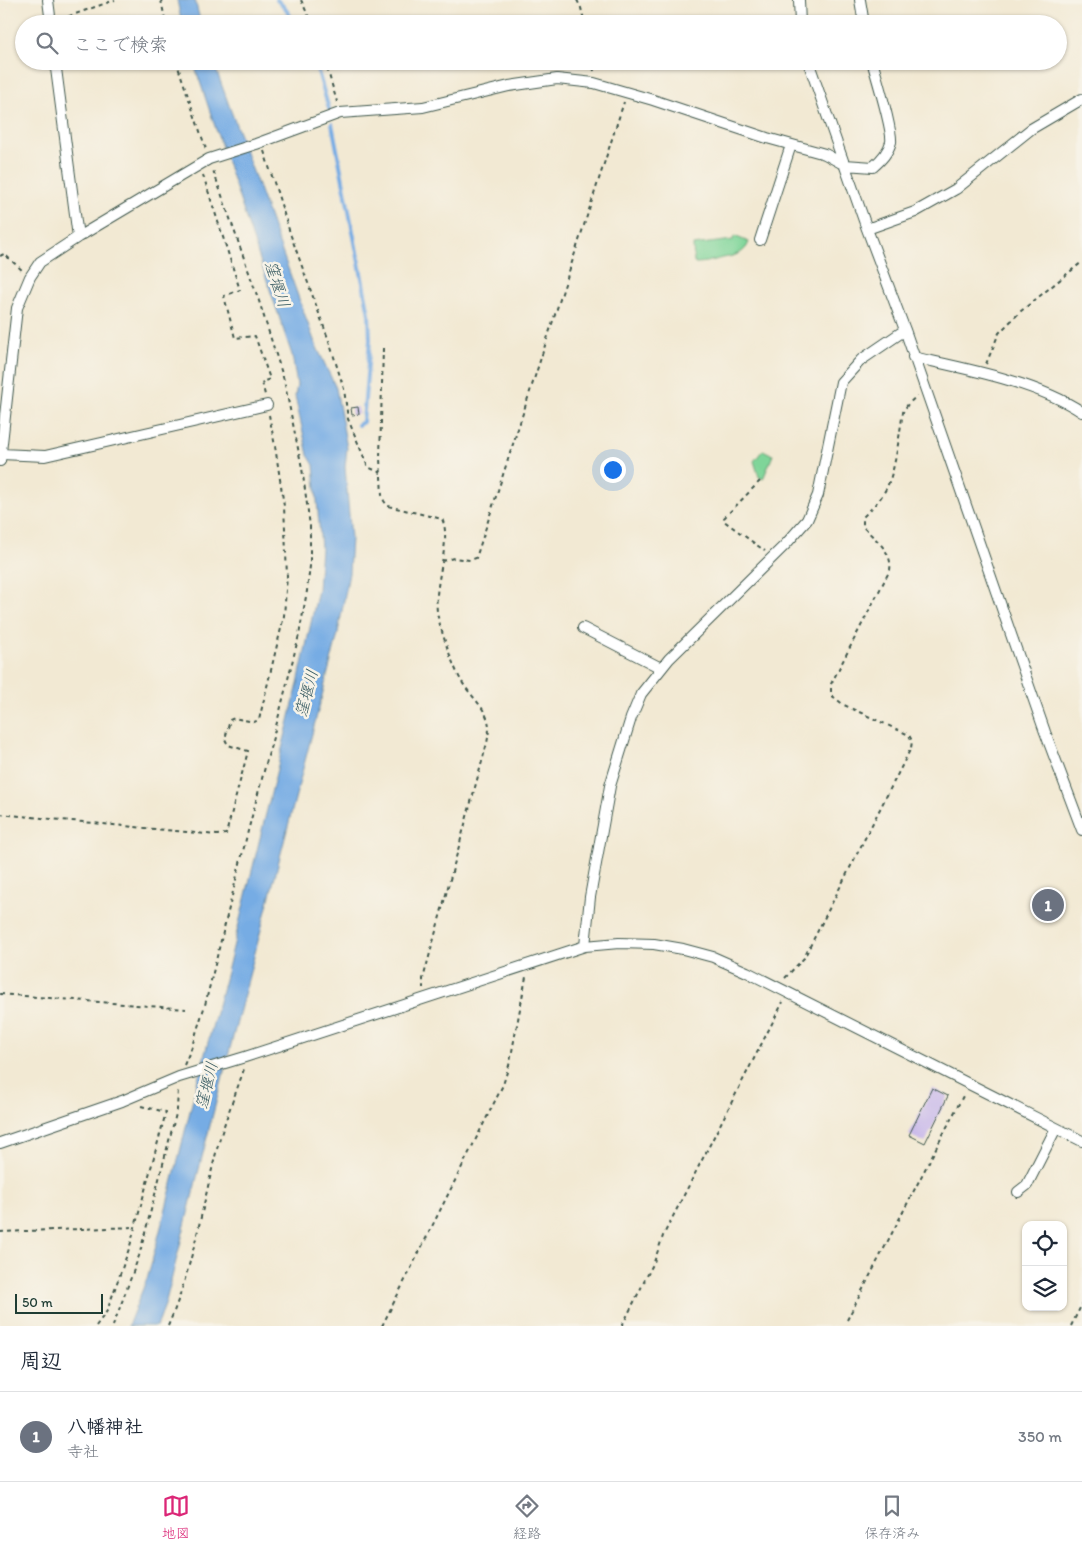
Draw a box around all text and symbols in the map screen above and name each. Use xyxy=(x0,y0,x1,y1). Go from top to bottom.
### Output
search box xyxy=(15,15,1067,70)
icon: search xyxy=(33,29,61,57)
text: ここで検索 xyxy=(73,33,168,56)
water label: 窪堰川 xyxy=(261,258,294,310)
your location xyxy=(600,457,626,483)
water label: 窪堰川 xyxy=(291,667,322,719)
pin: 1 xyxy=(1032,886,1064,924)
water label: 窪堰川 xyxy=(191,1060,222,1111)
map controls xyxy=(1022,1221,1067,1311)
button: locate xyxy=(1022,1221,1067,1266)
button: layers xyxy=(1022,1266,1067,1311)
scale bar xyxy=(15,1291,102,1314)
text: 50 m xyxy=(22,1294,53,1311)
text: 周辺 xyxy=(20,1348,62,1373)
text: 八幡神社 xyxy=(67,1415,143,1438)
text: 1 xyxy=(32,1427,40,1446)
text: 350 m xyxy=(1018,1427,1062,1446)
text: 寺社 xyxy=(67,1442,99,1461)
tab: 地図 xyxy=(162,1492,190,1542)
tab: 経路 xyxy=(513,1492,541,1542)
tab: 保存済み xyxy=(864,1492,920,1542)

